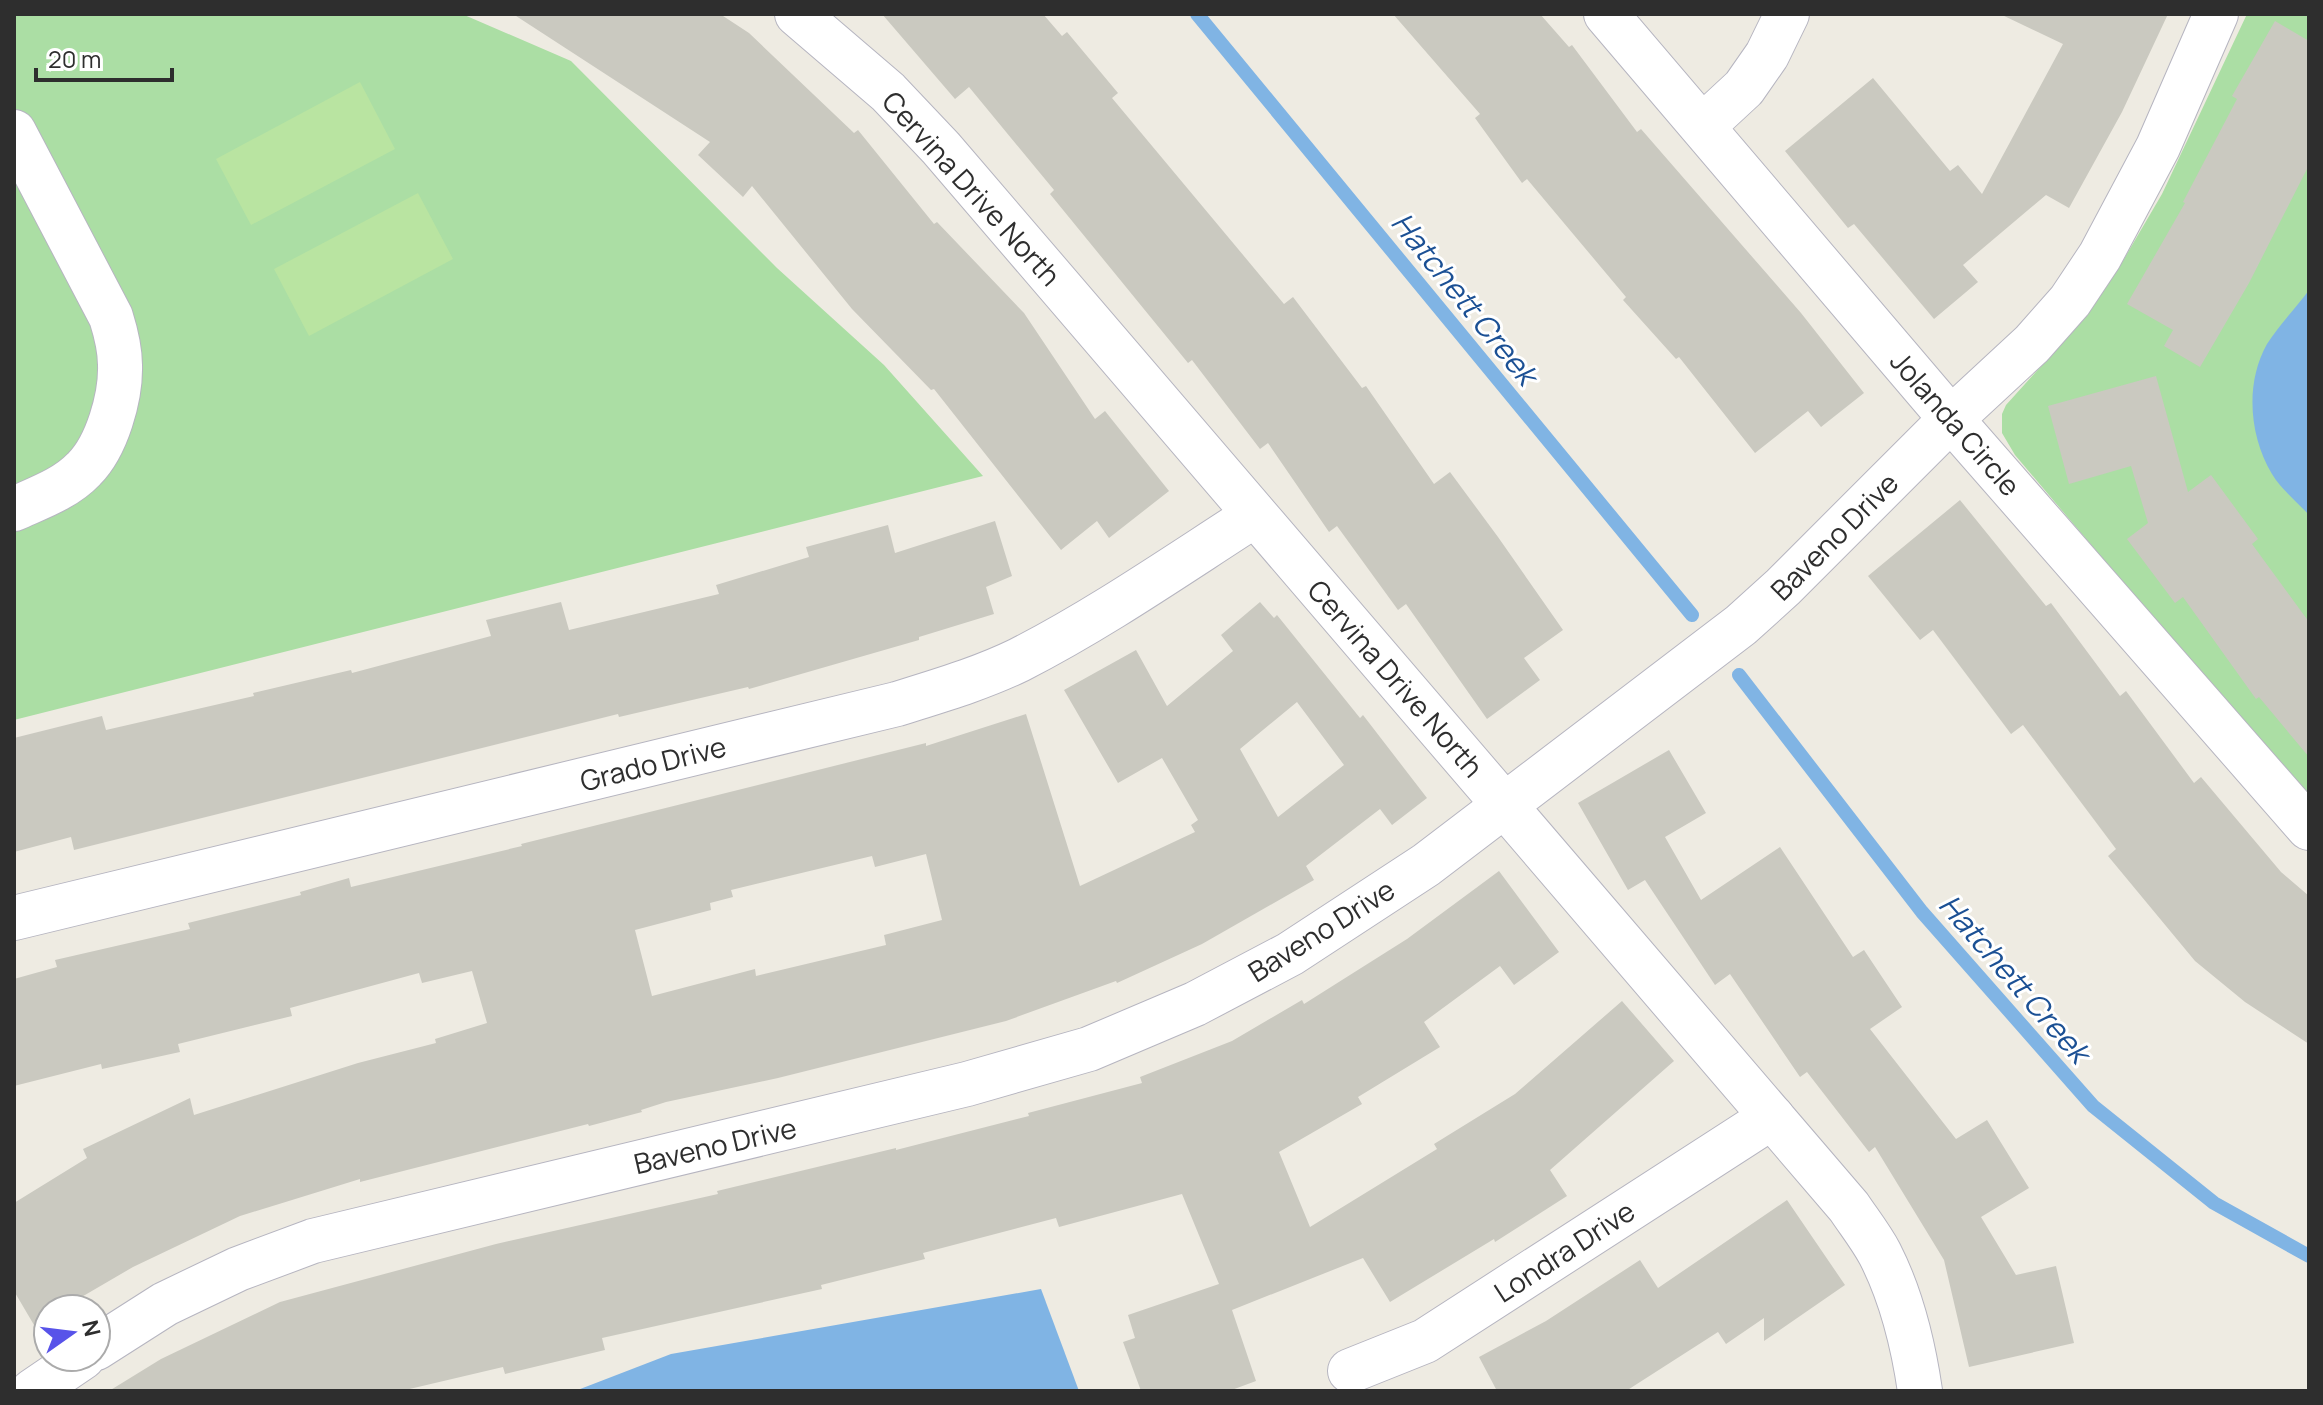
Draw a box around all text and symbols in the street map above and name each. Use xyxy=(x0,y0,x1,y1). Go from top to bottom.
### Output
scale bar xyxy=(36,32,172,82)
text: 20 m xyxy=(48,42,101,75)
street label: Cervina Drive North xyxy=(874,82,1070,294)
water label: Hatchett Creek xyxy=(1383,203,1550,396)
street label: Jolanda Circle xyxy=(1883,342,2029,504)
street label: Baveno Drive xyxy=(1762,464,1906,608)
street label: Cervina Drive North xyxy=(1300,571,1492,785)
street label: Grado Drive xyxy=(576,727,730,799)
street label: Baveno Drive xyxy=(1241,870,1401,990)
water label: Hatchett Creek xyxy=(1930,885,2102,1074)
street label: Baveno Drive xyxy=(630,1108,800,1182)
street label: Londra Drive xyxy=(1486,1191,1642,1311)
north arrow xyxy=(32,1293,112,1373)
text: N xyxy=(75,1317,108,1339)

